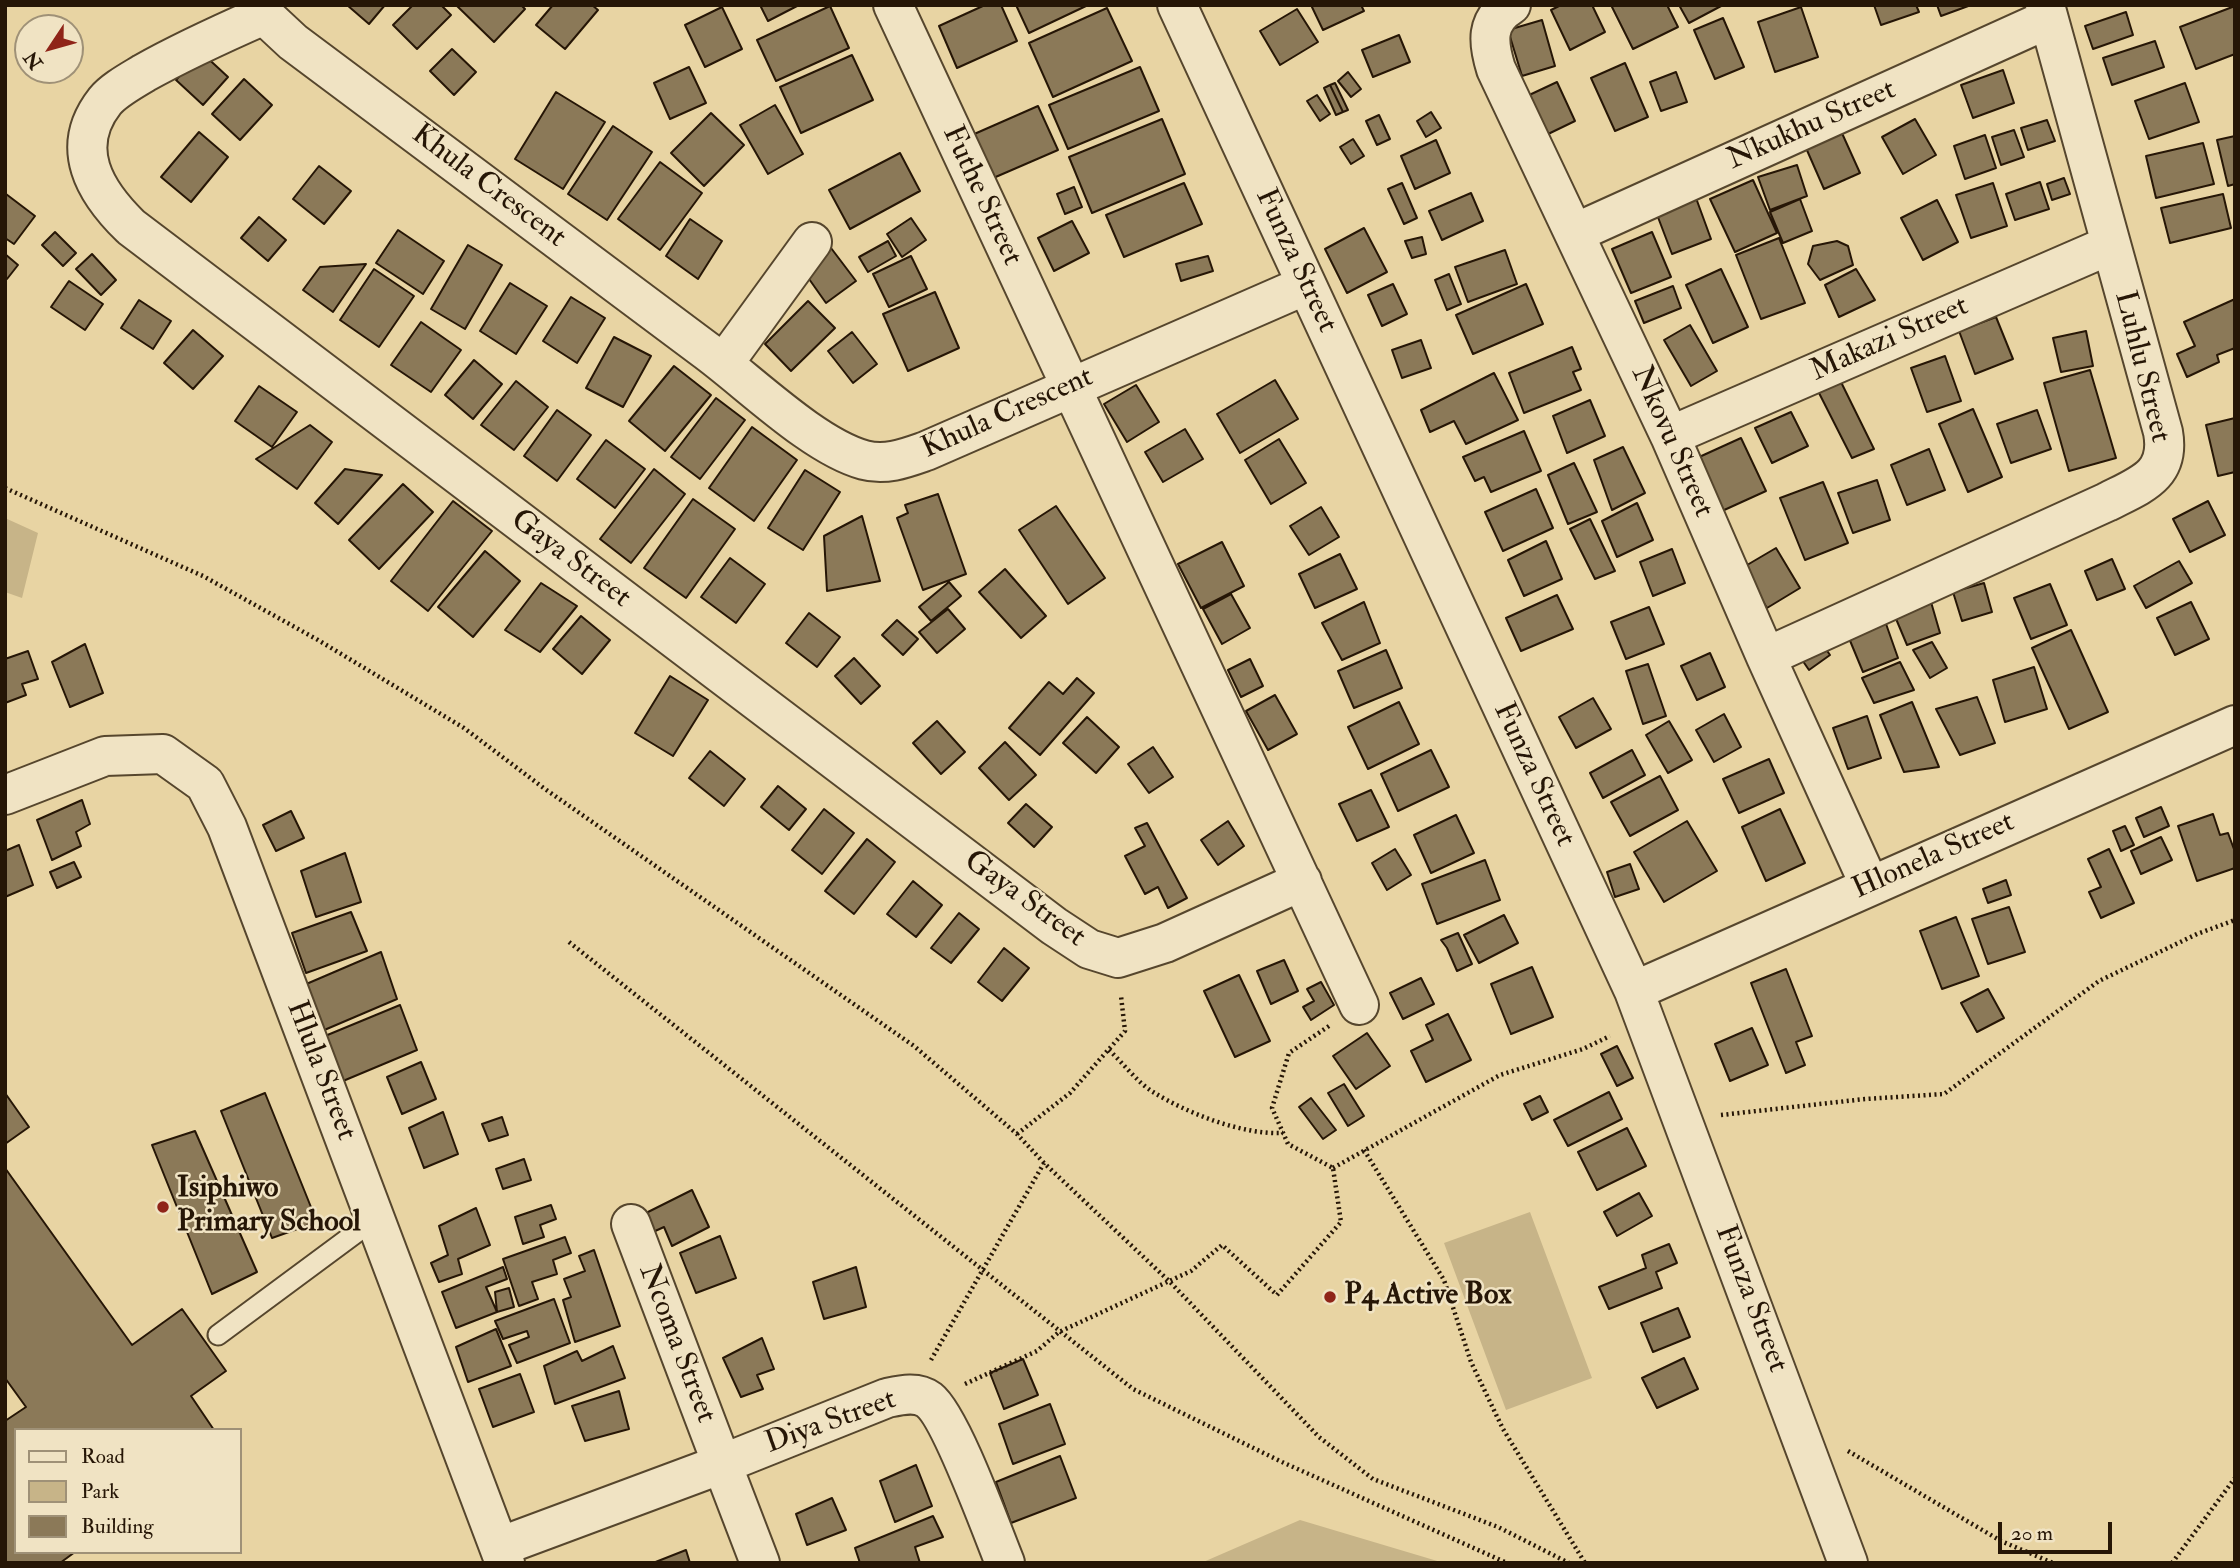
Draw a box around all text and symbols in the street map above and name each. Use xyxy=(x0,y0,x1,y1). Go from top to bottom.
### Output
north arrow xyxy=(14,14,84,84)
text: N xyxy=(19,46,48,74)
street label: Nkukhu Street xyxy=(1722,73,1902,179)
street label: Khula Crescent xyxy=(404,117,572,257)
street label: Futhe Street xyxy=(933,120,1029,272)
street label: Funza Street xyxy=(1246,183,1344,339)
street label: Luhlu Street xyxy=(2105,288,2177,446)
street label: Makazi Street xyxy=(1806,289,1974,391)
street label: Khula Crescent xyxy=(917,360,1099,468)
street label: Nkovu Street xyxy=(1622,361,1720,523)
street label: Gaya Street xyxy=(503,503,637,617)
street label: Funza Street xyxy=(1484,697,1582,853)
street label: Hlonela Street xyxy=(1848,805,2020,909)
street label: Gaya Street xyxy=(956,844,1092,956)
street label: Hlula Street xyxy=(277,996,363,1146)
place label: Isiphiwo Primary School xyxy=(177,1172,361,1242)
marker: Isiphiwo Primary School xyxy=(155,1199,171,1215)
street label: Funza Street xyxy=(1705,1220,1795,1378)
street label: Ncoma Street xyxy=(629,1260,723,1428)
place label: P4 Active Box xyxy=(1344,1279,1511,1315)
marker: P4 Active Box xyxy=(1322,1289,1338,1305)
street label: Diya Street xyxy=(761,1383,901,1463)
legend xyxy=(14,1428,242,1554)
text: Road xyxy=(81,1443,125,1470)
text: Park xyxy=(81,1478,119,1505)
scale bar xyxy=(2002,1508,2116,1552)
text: Building xyxy=(81,1513,154,1540)
text: 20 m xyxy=(2011,1520,2053,1547)

